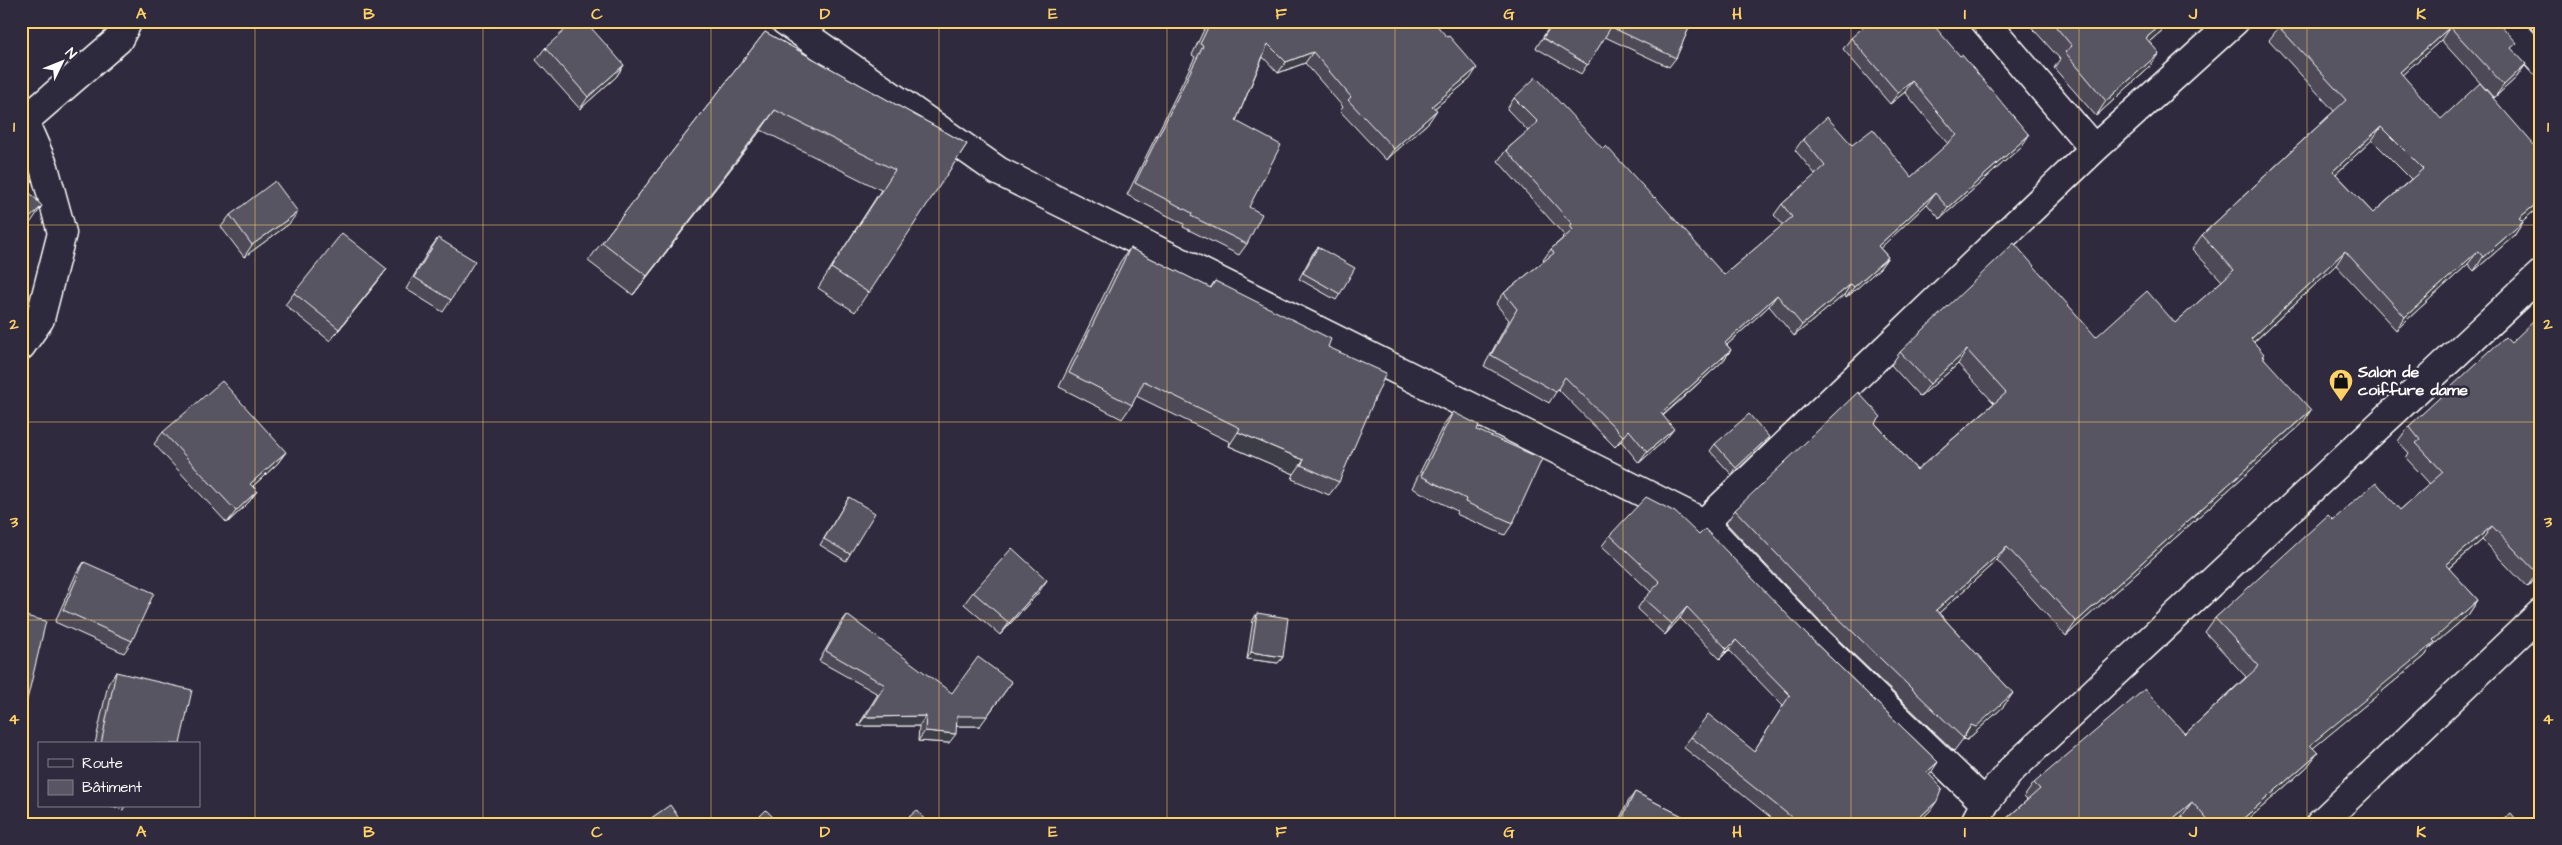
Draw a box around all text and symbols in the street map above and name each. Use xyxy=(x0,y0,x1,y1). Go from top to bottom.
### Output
text: A xyxy=(136,3,147,25)
text: B xyxy=(363,3,375,25)
text: C xyxy=(591,3,603,25)
text: D xyxy=(820,3,831,25)
text: E xyxy=(1048,3,1058,25)
text: F xyxy=(1275,3,1287,25)
text: G xyxy=(1503,3,1515,25)
text: H xyxy=(1732,3,1742,25)
text: I xyxy=(1964,3,1966,25)
text: J xyxy=(2188,3,2198,25)
text: K xyxy=(2416,3,2426,25)
north arrow xyxy=(38,38,88,88)
text: N xyxy=(60,44,81,64)
text: 1 xyxy=(13,116,16,138)
text: 1 xyxy=(2547,116,2550,138)
text: 2 xyxy=(8,313,19,335)
text: 2 xyxy=(2542,313,2553,335)
place label: Salon de coiffure dame xyxy=(2357,361,2468,401)
shop icon: Salon de coiffure dame xyxy=(2328,368,2354,402)
text: 3 xyxy=(9,511,19,533)
text: 3 xyxy=(2543,511,2553,533)
text: 4 xyxy=(9,708,20,730)
text: 4 xyxy=(2543,708,2554,730)
legend xyxy=(38,742,200,808)
text: Route xyxy=(82,753,123,774)
text: Bâtiment xyxy=(82,777,142,798)
text: A xyxy=(136,821,147,843)
text: B xyxy=(363,821,375,843)
text: C xyxy=(591,821,603,843)
text: D xyxy=(820,821,831,843)
text: E xyxy=(1048,821,1058,843)
text: F xyxy=(1275,821,1287,843)
text: G xyxy=(1503,821,1515,843)
text: H xyxy=(1732,821,1742,843)
text: I xyxy=(1964,821,1966,843)
text: J xyxy=(2188,821,2198,843)
text: K xyxy=(2416,821,2426,843)

